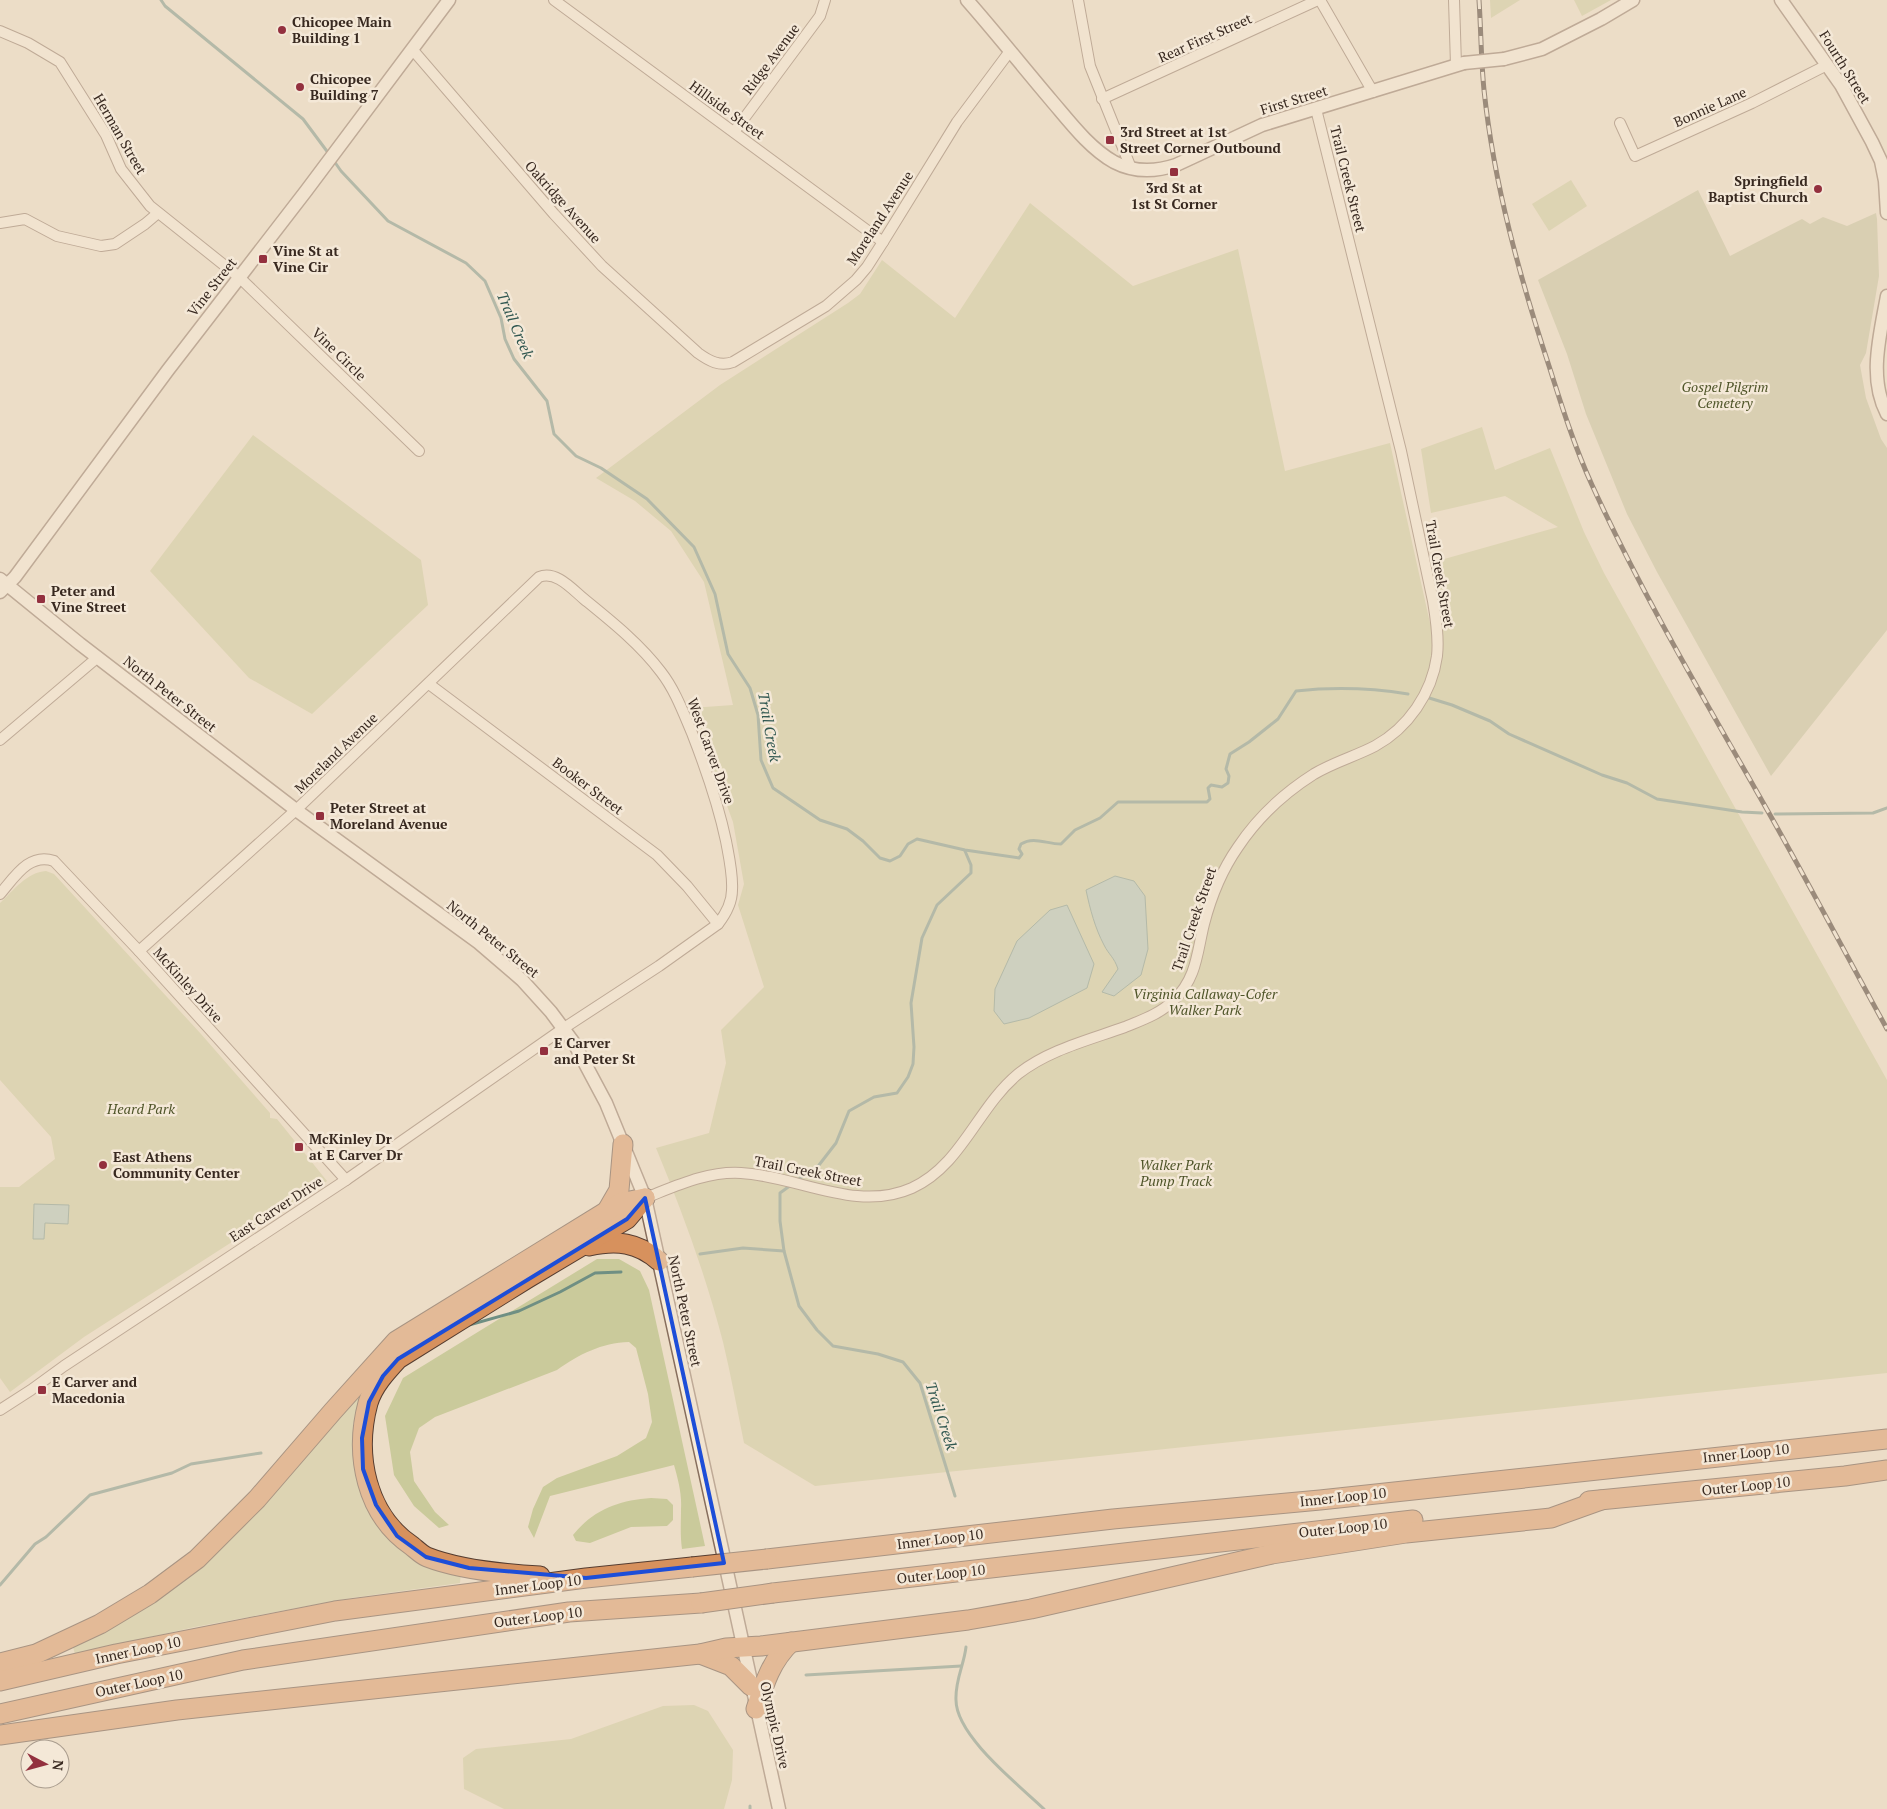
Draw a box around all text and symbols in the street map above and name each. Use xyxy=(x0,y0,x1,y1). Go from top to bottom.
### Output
street label: Rear First Street xyxy=(1155,8,1255,67)
place label: Chicopee Main Building 1 xyxy=(292,12,391,47)
street label: Ridge Avenue xyxy=(738,19,804,98)
marker: Chicopee Main Building 1 xyxy=(276,24,288,36)
street label: Fourth Street xyxy=(1815,27,1876,108)
place label: Chicopee Building 7 xyxy=(310,69,379,104)
street label: Hillside Street xyxy=(686,76,769,144)
street label: First Street xyxy=(1258,80,1330,119)
marker: Chicopee Building 7 xyxy=(294,81,306,93)
street label: Bonnie Lane xyxy=(1670,82,1749,131)
street label: Herman Street xyxy=(89,90,152,179)
place label: 3rd Street at 1st Street Corner Outbound xyxy=(1120,122,1281,157)
street label: Trail Creek Street xyxy=(1326,124,1371,235)
marker: 3rd Street at 1st Street Corner Outbound xyxy=(1104,134,1116,146)
street label: Oakridge Avenue xyxy=(521,156,606,247)
marker: 3rd St at 1st St Corner xyxy=(1168,166,1180,178)
street label: Moreland Avenue xyxy=(842,167,917,268)
place label: Springfield Baptist Church xyxy=(1708,171,1809,206)
place label: 3rd St at 1st St Corner xyxy=(1131,178,1217,213)
marker: Springfield Baptist Church xyxy=(1812,183,1824,195)
place label: Vine St at Vine Cir xyxy=(273,241,339,276)
street label: Vine Street xyxy=(183,253,241,320)
marker: Vine St at Vine Cir xyxy=(257,253,269,265)
water label: Trail Creek xyxy=(493,288,539,362)
street label: Vine Circle xyxy=(308,323,371,384)
park label: Gospel Pilgrim Cemetery xyxy=(1682,377,1768,412)
street label: Trail Creek Street xyxy=(1422,519,1459,630)
place label: Peter and Vine Street xyxy=(51,581,127,616)
marker: Peter and Vine Street xyxy=(35,593,47,605)
street label: North Peter Street xyxy=(120,651,222,737)
water label: Trail Creek xyxy=(754,690,786,764)
street label: West Carver Drive xyxy=(683,695,739,807)
street label: Moreland Avenue xyxy=(290,708,381,797)
street label: Booker Street xyxy=(549,753,628,819)
place label: Peter Street at Moreland Avenue xyxy=(330,798,448,833)
marker: Peter Street at Moreland Avenue xyxy=(314,810,326,822)
street label: Trail Creek Street xyxy=(1167,863,1221,973)
street label: North Peter Street xyxy=(443,896,544,982)
street label: McKinley Drive xyxy=(149,943,227,1026)
park label: Virginia Callaway-Cofer Walker Park xyxy=(1133,984,1278,1019)
place label: E Carver and Peter St xyxy=(554,1033,636,1068)
marker: E Carver and Peter St xyxy=(538,1045,550,1057)
park label: Heard Park xyxy=(106,1099,175,1118)
place label: McKinley Dr at E Carver Dr xyxy=(309,1129,403,1164)
marker: McKinley Dr at E Carver Dr xyxy=(293,1141,305,1153)
place label: East Athens Community Center xyxy=(113,1147,240,1182)
street label: Trail Creek Street xyxy=(753,1151,864,1190)
park label: Walker Park Pump Track xyxy=(1139,1155,1213,1190)
marker: East Athens Community Center xyxy=(97,1159,109,1171)
street label: East Carver Drive xyxy=(225,1171,326,1246)
street label: North Peter Street xyxy=(664,1253,707,1369)
place label: E Carver and Macedonia xyxy=(52,1372,138,1407)
water label: Trail Creek xyxy=(922,1379,963,1453)
marker: E Carver and Macedonia xyxy=(36,1384,48,1396)
street label: Inner Loop 10 xyxy=(1702,1439,1790,1466)
street label: Outer Loop 10 xyxy=(1701,1471,1791,1500)
street label: Inner Loop 10 xyxy=(1299,1483,1387,1510)
street label: Outer Loop 10 xyxy=(1298,1513,1388,1542)
street label: Inner Loop 10 xyxy=(896,1524,984,1553)
street label: Outer Loop 10 xyxy=(896,1559,986,1588)
street label: Inner Loop 10 xyxy=(494,1570,582,1599)
street label: Outer Loop 10 xyxy=(493,1602,583,1631)
street label: Inner Loop 10 xyxy=(93,1631,182,1668)
street label: Outer Loop 10 xyxy=(93,1664,184,1701)
street label: Olympic Drive xyxy=(756,1679,795,1770)
north arrow xyxy=(20,1739,70,1789)
text: N xyxy=(48,1759,68,1772)

